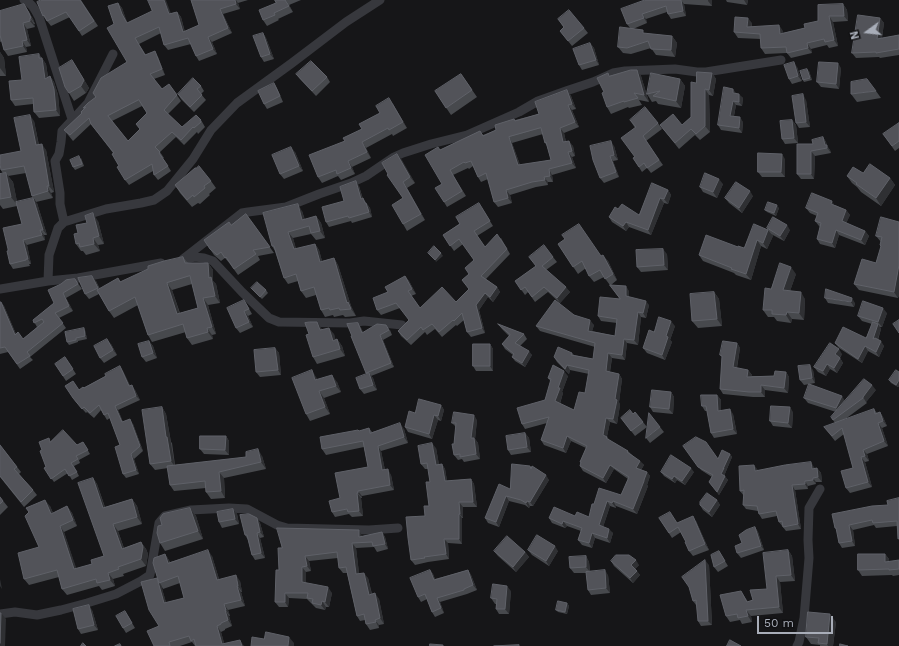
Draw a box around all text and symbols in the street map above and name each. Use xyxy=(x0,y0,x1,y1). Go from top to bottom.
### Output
north arrow xyxy=(847,12,887,52)
text: N xyxy=(848,30,862,41)
scale bar xyxy=(759,608,835,634)
text: 50 m xyxy=(764,616,794,630)

